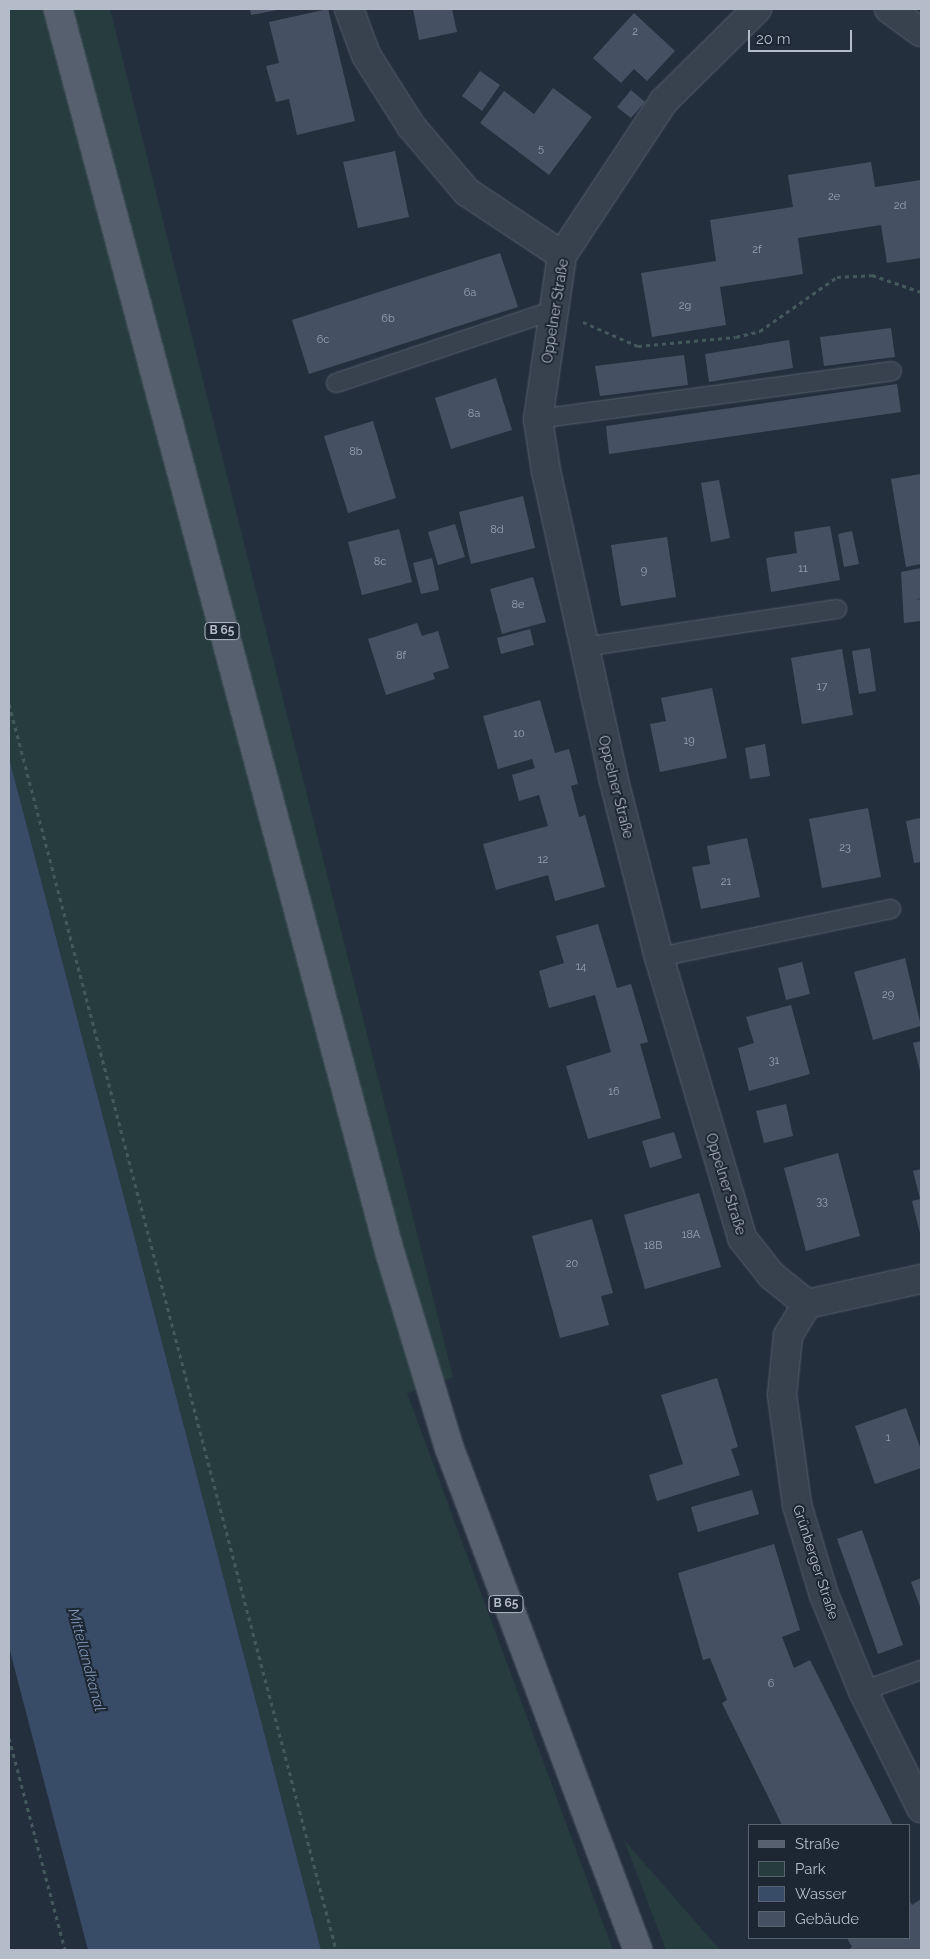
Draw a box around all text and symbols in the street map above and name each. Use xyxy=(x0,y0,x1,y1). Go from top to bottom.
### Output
scale bar xyxy=(750,20,854,52)
house number: 2 xyxy=(632,25,638,39)
text: 20 m xyxy=(756,30,791,48)
house number: 5 xyxy=(538,142,544,156)
house number: 2e xyxy=(828,190,840,204)
house number: 2d xyxy=(894,199,906,213)
house number: 2f xyxy=(752,243,762,257)
street label: Oppelner Straße xyxy=(538,257,572,365)
house number: 6a xyxy=(464,286,476,300)
house number: 2g xyxy=(679,299,691,313)
house number: 6b xyxy=(381,312,395,326)
house number: 6c xyxy=(317,333,329,347)
house number: 8a xyxy=(468,407,480,421)
house number: 8b xyxy=(349,445,363,459)
house number: 8d xyxy=(490,523,504,537)
house number: 8c xyxy=(374,555,386,569)
house number: 11 xyxy=(798,562,808,576)
house number: 9 xyxy=(641,564,647,578)
house number: 8e xyxy=(512,598,524,612)
road number: B 65 xyxy=(204,622,240,640)
house number: 8f xyxy=(396,649,406,663)
house number: 17 xyxy=(817,680,827,694)
house number: 10 xyxy=(513,727,525,741)
street label: Oppelner Straße xyxy=(595,733,637,841)
house number: 19 xyxy=(683,734,695,748)
house number: 23 xyxy=(839,841,851,855)
house number: 12 xyxy=(538,853,548,867)
house number: 21 xyxy=(721,875,731,889)
house number: 14 xyxy=(576,960,586,974)
house number: 29 xyxy=(882,988,894,1002)
house number: 31 xyxy=(769,1054,779,1068)
house number: 16 xyxy=(608,1085,620,1099)
street label: Oppelner Straße xyxy=(702,1131,750,1237)
house number: 33 xyxy=(816,1195,828,1209)
house number: 18A xyxy=(682,1228,700,1242)
house number: 18B xyxy=(644,1239,662,1253)
house number: 20 xyxy=(566,1257,578,1271)
house number: 1 xyxy=(886,1431,890,1445)
street label: Grünberger Straße xyxy=(789,1502,843,1622)
road number: B 65 xyxy=(488,1595,524,1614)
water label: Mittellandkanal xyxy=(64,1607,108,1713)
house number: 6 xyxy=(768,1677,774,1691)
legend xyxy=(748,1824,910,1939)
text: Straße xyxy=(795,1835,839,1853)
text: Park xyxy=(795,1860,826,1878)
text: Wasser xyxy=(795,1885,847,1903)
text: Gebäude xyxy=(795,1910,859,1928)

